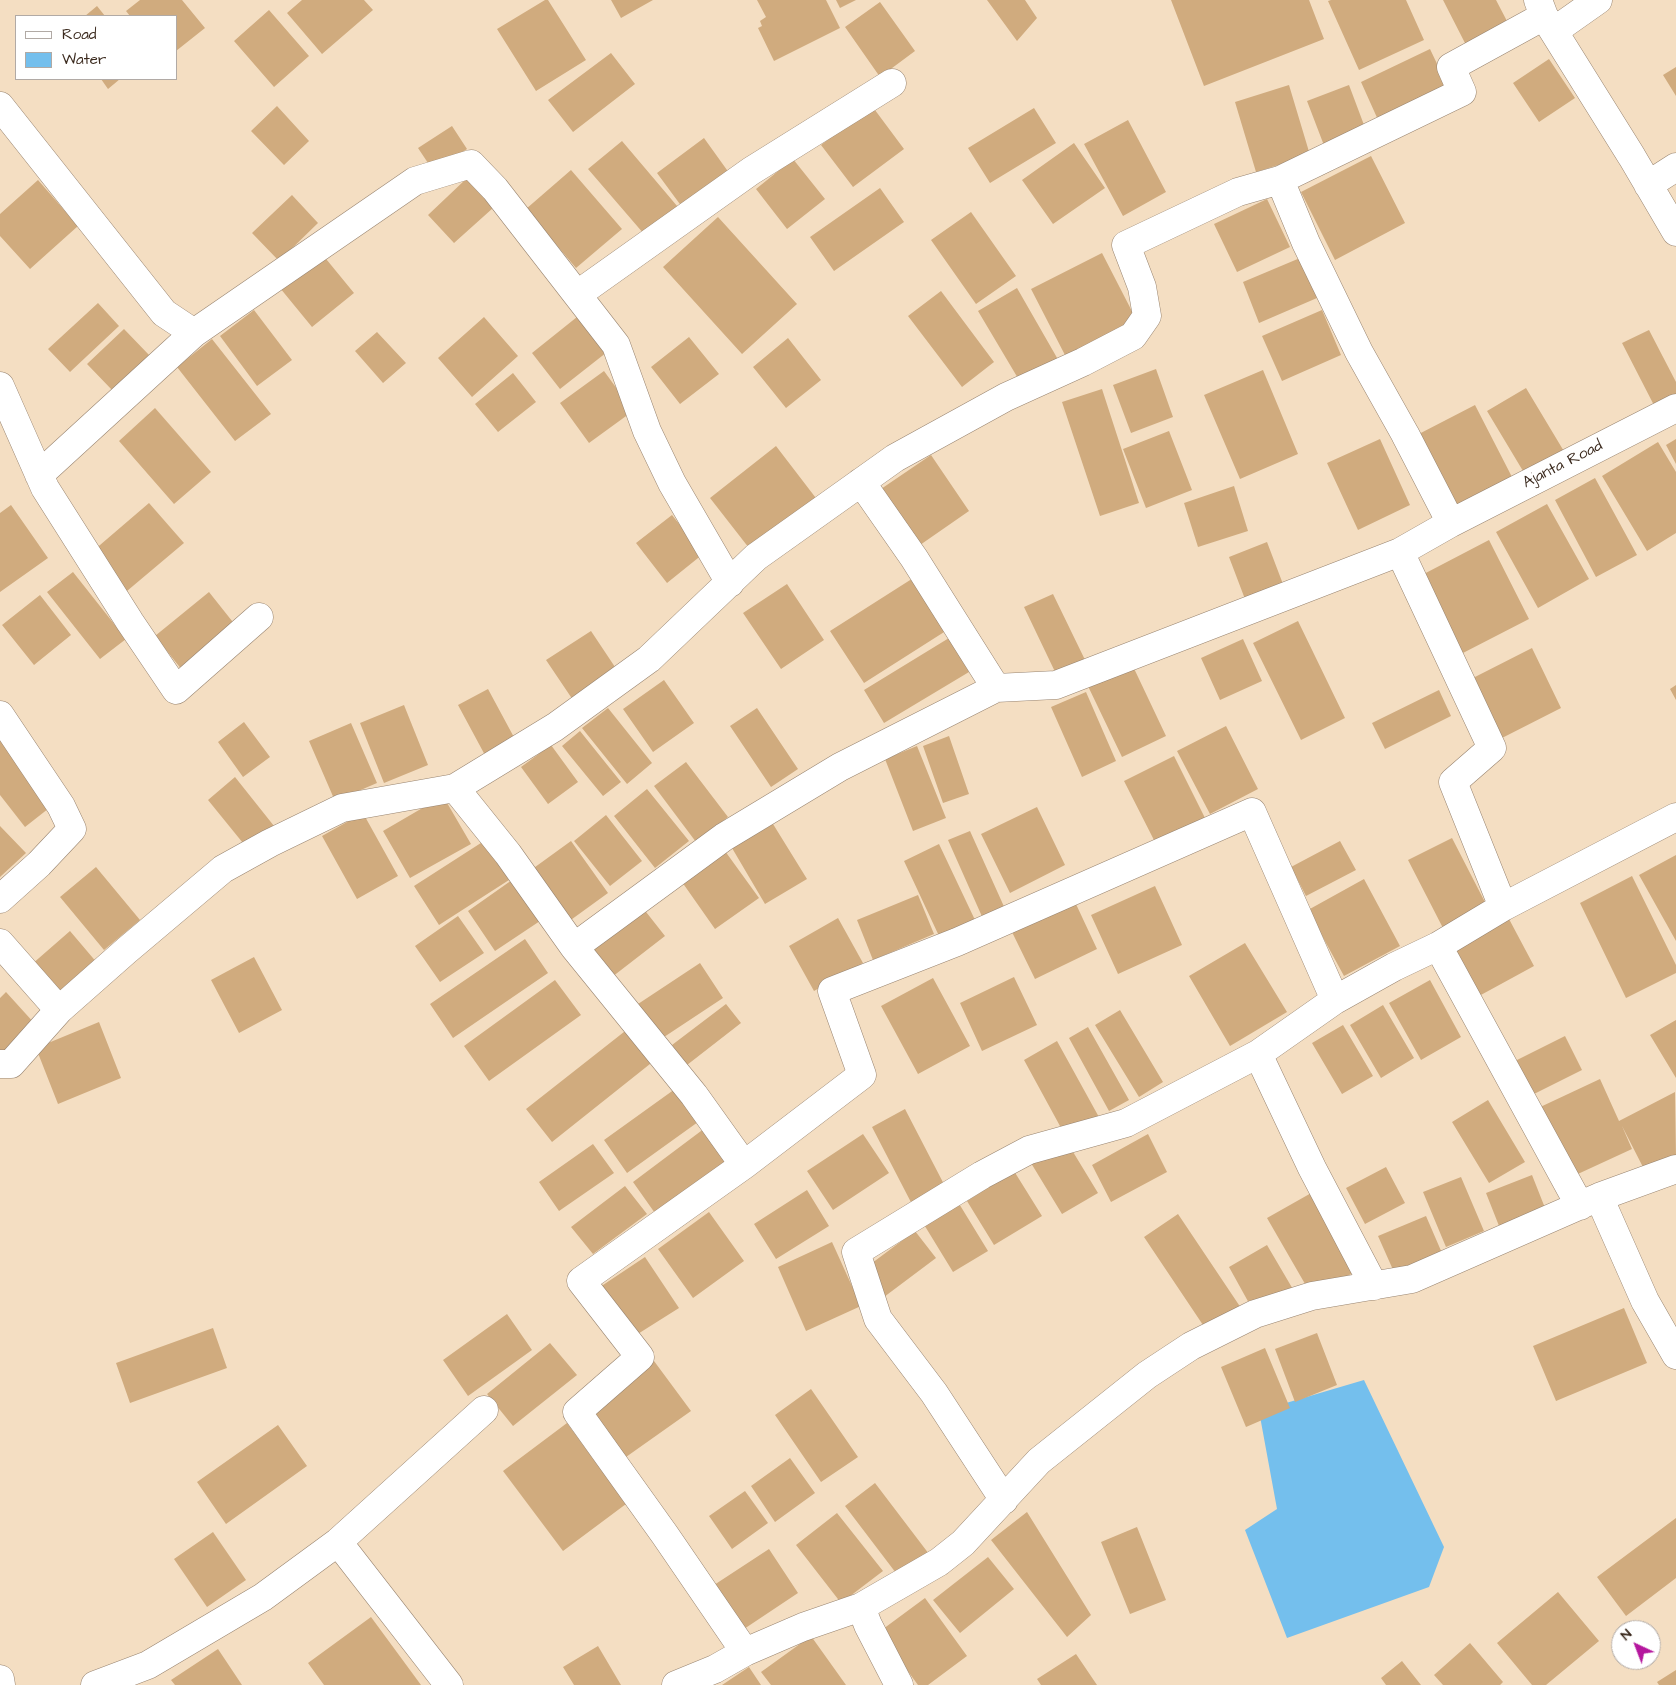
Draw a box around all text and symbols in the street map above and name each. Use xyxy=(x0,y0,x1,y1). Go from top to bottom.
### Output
legend xyxy=(15,15,178,80)
text: Road xyxy=(62,24,96,45)
text: Water xyxy=(62,49,106,70)
street label: Ajanta Road xyxy=(1520,437,1606,493)
north arrow xyxy=(1611,1620,1661,1670)
text: N xyxy=(1616,1624,1636,1645)

